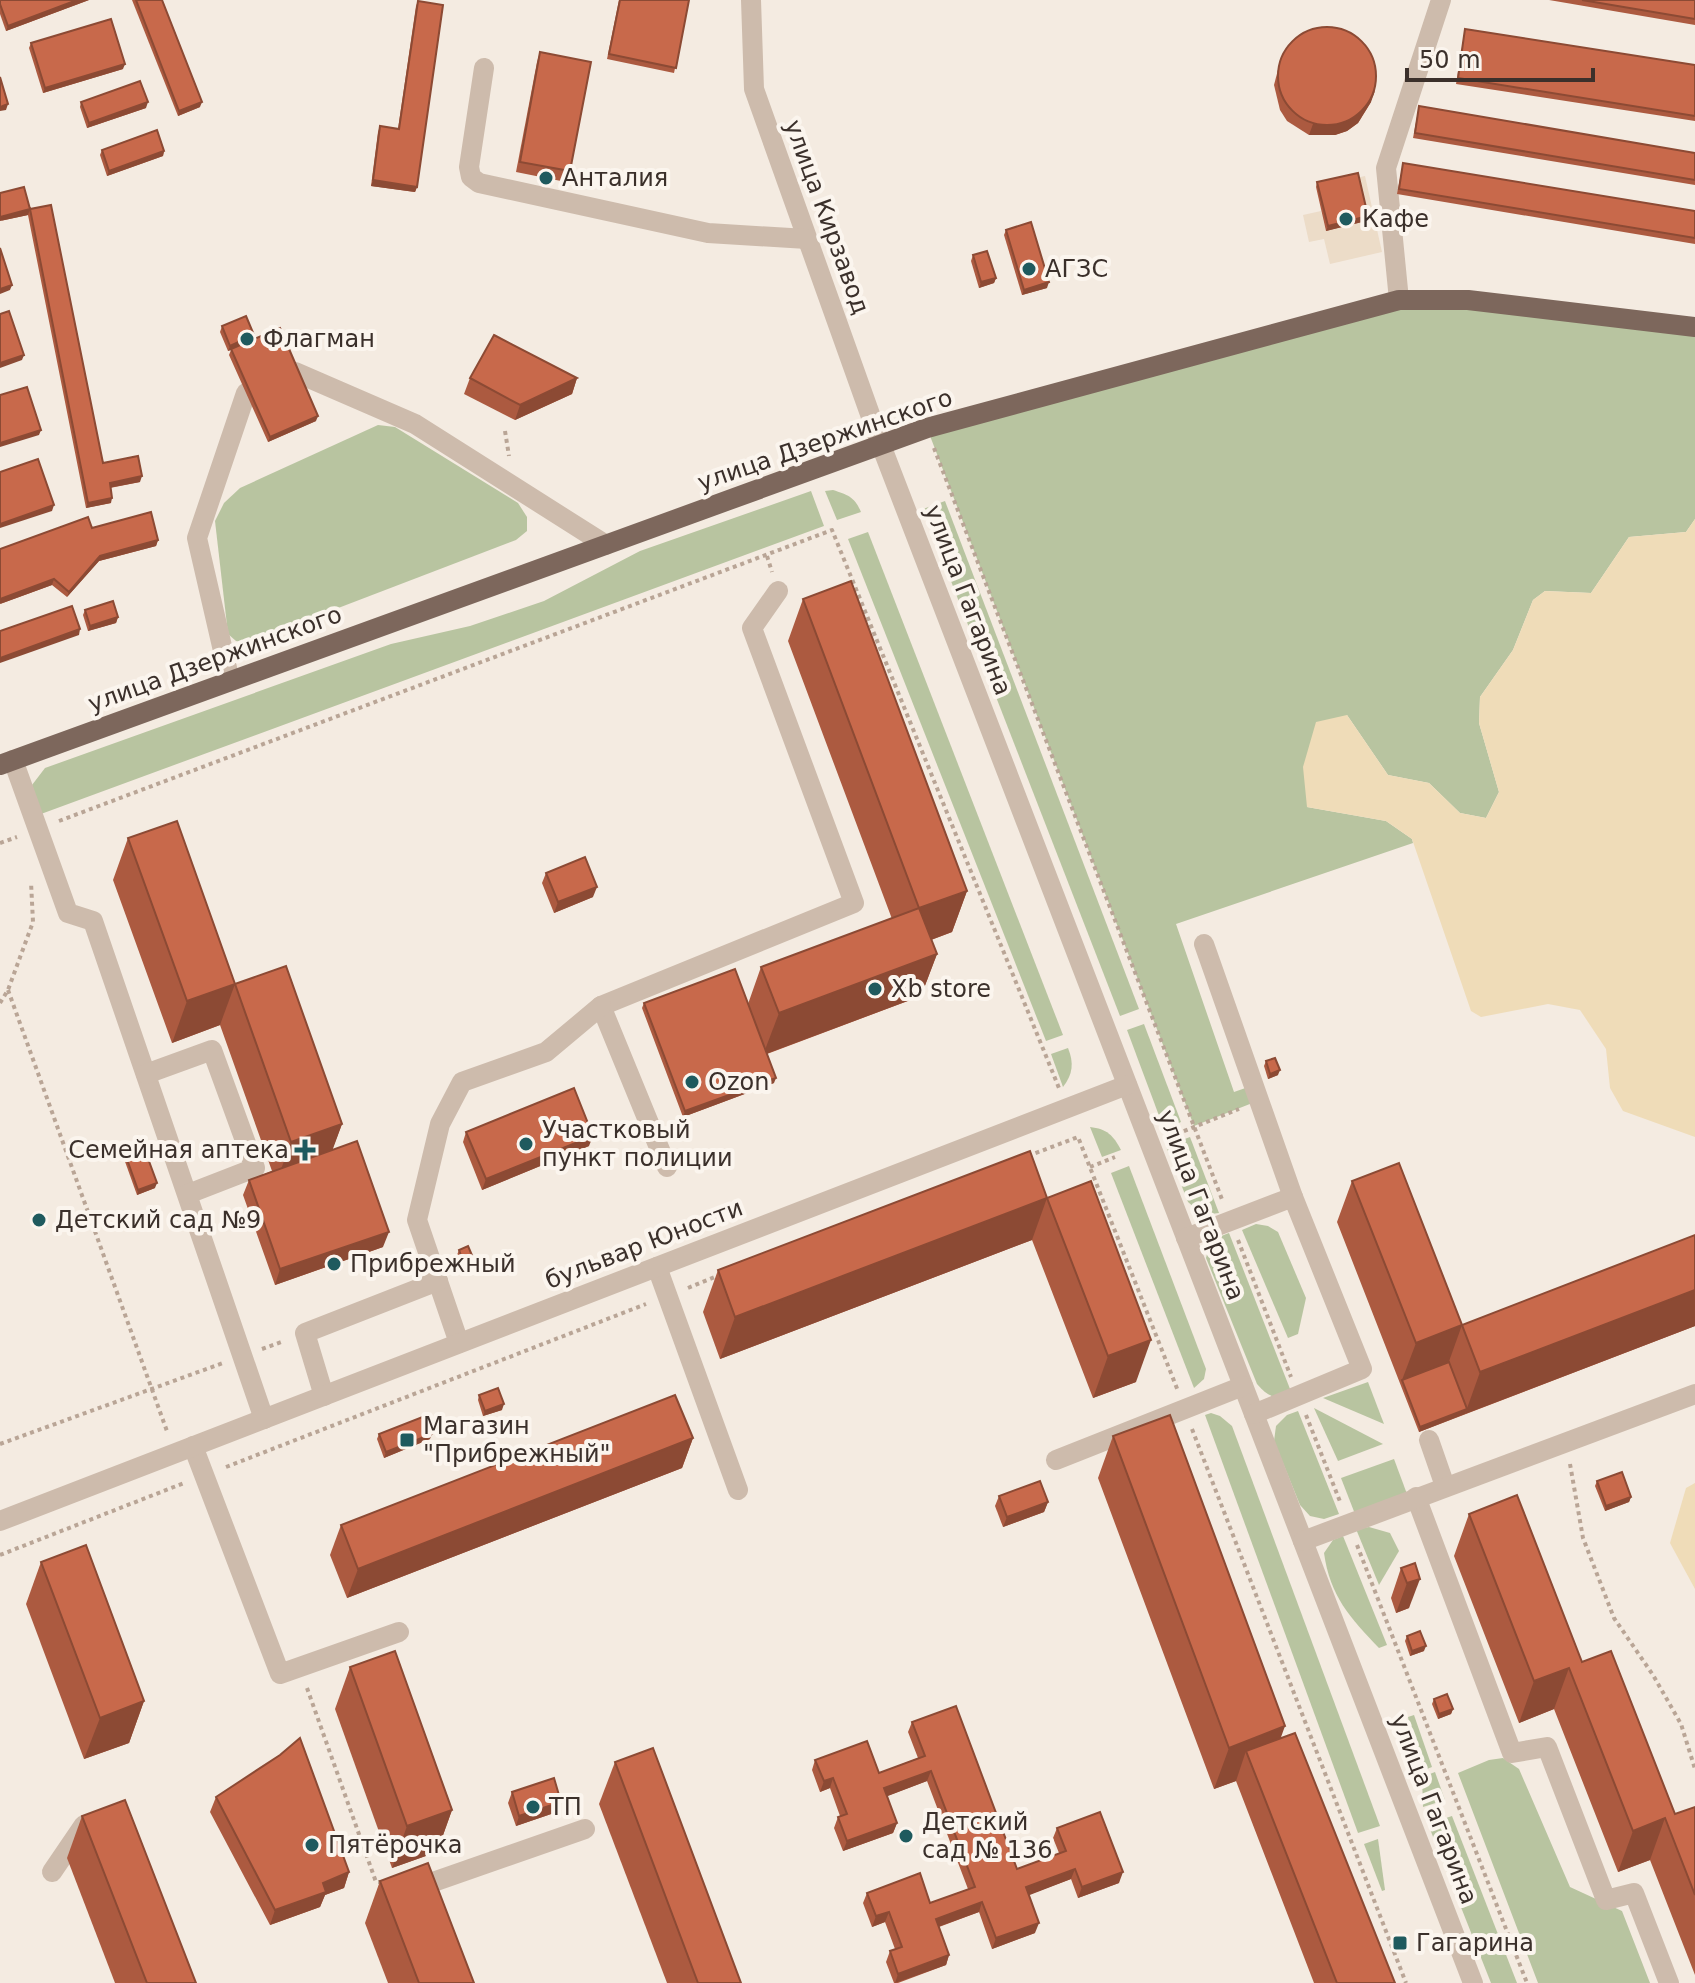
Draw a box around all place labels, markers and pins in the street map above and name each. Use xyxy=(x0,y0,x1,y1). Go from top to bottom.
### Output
place label: Анталия xyxy=(562,164,668,192)
marker: Анталия xyxy=(537,169,555,187)
place label: Кафе xyxy=(1362,205,1429,233)
marker: Кафе xyxy=(1337,210,1355,228)
place label: АГЗС xyxy=(1045,255,1108,283)
marker: АГЗС xyxy=(1020,260,1038,278)
place label: Флагман xyxy=(263,325,375,353)
marker: Флагман xyxy=(238,330,256,348)
place label: Xb store xyxy=(891,975,991,1003)
marker: Xb store xyxy=(866,980,884,998)
place label: Ozon xyxy=(708,1068,769,1096)
marker: Ozon xyxy=(683,1073,701,1091)
place label: Участковый пункт полиции xyxy=(542,1116,733,1172)
marker: Участковый пункт полиции xyxy=(517,1135,535,1153)
place label: Семейная аптека xyxy=(68,1136,289,1164)
marker: Семейная аптека xyxy=(296,1141,314,1159)
place label: Детский сад №9 xyxy=(55,1206,261,1234)
marker: Детский сад №9 xyxy=(30,1211,48,1229)
place label: Прибрежный xyxy=(350,1250,516,1278)
marker: Прибрежный xyxy=(325,1255,343,1273)
place label: Магазин "Прибрежный" xyxy=(423,1412,611,1468)
marker: Магазин "Прибрежный" xyxy=(398,1431,416,1449)
place label: ТП xyxy=(548,1793,582,1821)
marker: ТП xyxy=(524,1798,542,1816)
place label: Детский сад № 136 xyxy=(922,1808,1053,1864)
marker: Детский сад № 136 xyxy=(897,1827,915,1845)
place label: Пятёрочка xyxy=(328,1831,463,1859)
marker: Пятёрочка xyxy=(303,1836,321,1854)
place label: Гагарина xyxy=(1416,1929,1534,1957)
marker: Гагарина xyxy=(1391,1934,1409,1952)

